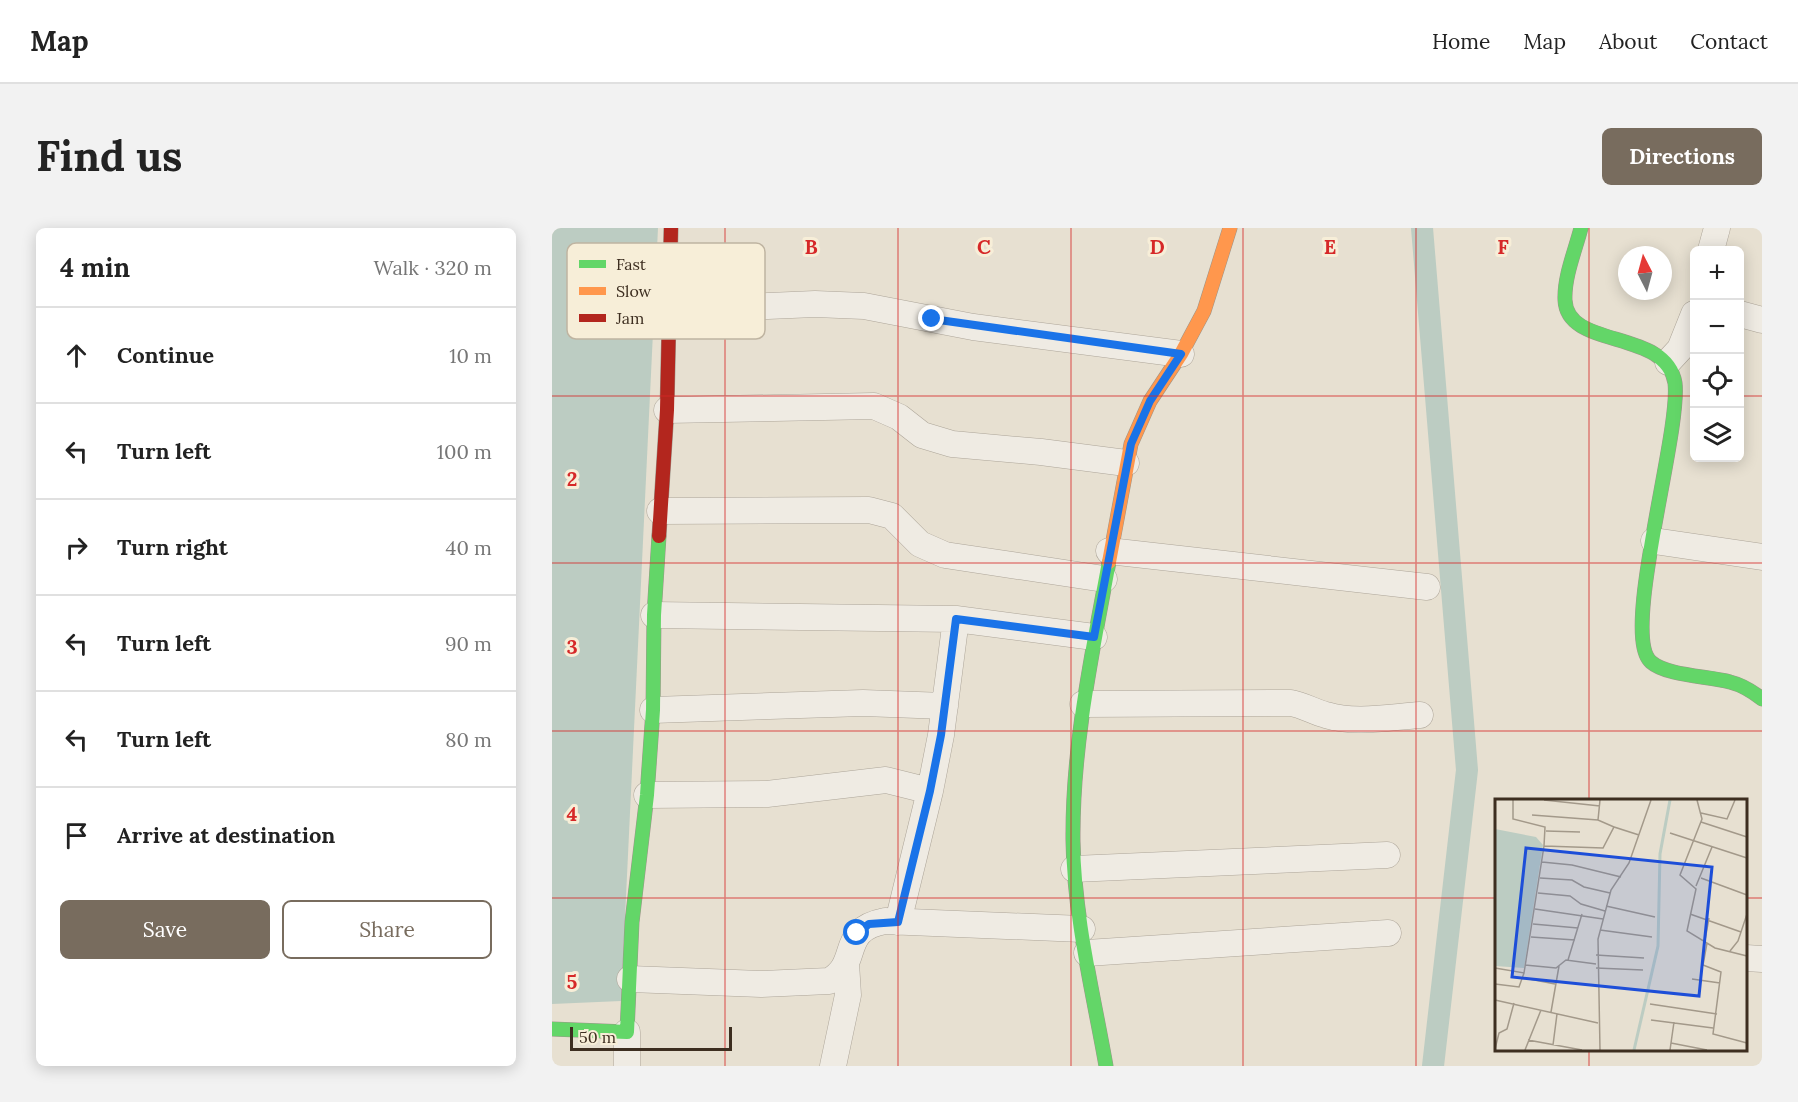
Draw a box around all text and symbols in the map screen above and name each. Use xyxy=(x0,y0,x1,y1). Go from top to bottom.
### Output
text: Map xyxy=(30,23,89,59)
text: Home xyxy=(1432,28,1490,55)
text: Map xyxy=(1523,28,1566,55)
text: About xyxy=(1599,28,1657,55)
text: Contact xyxy=(1690,28,1768,55)
button: Directions xyxy=(1602,128,1762,185)
text: Find us xyxy=(36,129,182,183)
text: B xyxy=(804,234,818,259)
text: C xyxy=(977,234,991,259)
text: D xyxy=(1149,234,1165,259)
text: E xyxy=(1324,234,1336,259)
text: F xyxy=(1497,234,1509,259)
legend xyxy=(567,243,765,339)
north arrow xyxy=(1618,246,1672,300)
map controls xyxy=(1690,246,1744,462)
button: + xyxy=(1690,246,1744,300)
text: 4 min xyxy=(60,251,130,284)
text: Fast xyxy=(616,254,647,274)
text: Walk · 320 m xyxy=(373,255,492,280)
text: Slow xyxy=(616,281,652,301)
button: − xyxy=(1690,300,1744,354)
route end xyxy=(918,305,944,331)
text: Jam xyxy=(615,308,644,328)
icon: ahead xyxy=(60,339,93,372)
text: Continue xyxy=(117,341,214,369)
text: 10 m xyxy=(449,343,492,368)
button: locate xyxy=(1690,354,1744,408)
button: layers xyxy=(1690,408,1744,462)
icon: left xyxy=(60,435,93,468)
text: Turn left xyxy=(117,437,211,465)
text: 100 m xyxy=(437,439,492,464)
text: 2 xyxy=(567,466,577,491)
icon: right xyxy=(60,531,93,564)
text: Turn right xyxy=(117,533,228,561)
text: 40 m xyxy=(446,535,492,560)
icon: left xyxy=(60,627,93,660)
text: Turn left xyxy=(117,629,211,657)
text: 90 m xyxy=(445,631,492,656)
text: 3 xyxy=(566,634,578,659)
icon: left xyxy=(60,723,93,756)
text: Turn left xyxy=(117,725,211,753)
text: 80 m xyxy=(445,727,492,752)
inset map xyxy=(1495,799,1747,1051)
text: 4 xyxy=(567,801,578,826)
icon: arrive xyxy=(60,819,93,852)
text: Arrive at destination xyxy=(117,821,335,849)
button: Save xyxy=(60,900,270,959)
button: Share xyxy=(282,900,492,959)
route start xyxy=(843,919,869,945)
text: 5 xyxy=(567,969,578,994)
scale bar xyxy=(570,1024,732,1052)
text: 50 m xyxy=(579,1027,616,1047)

